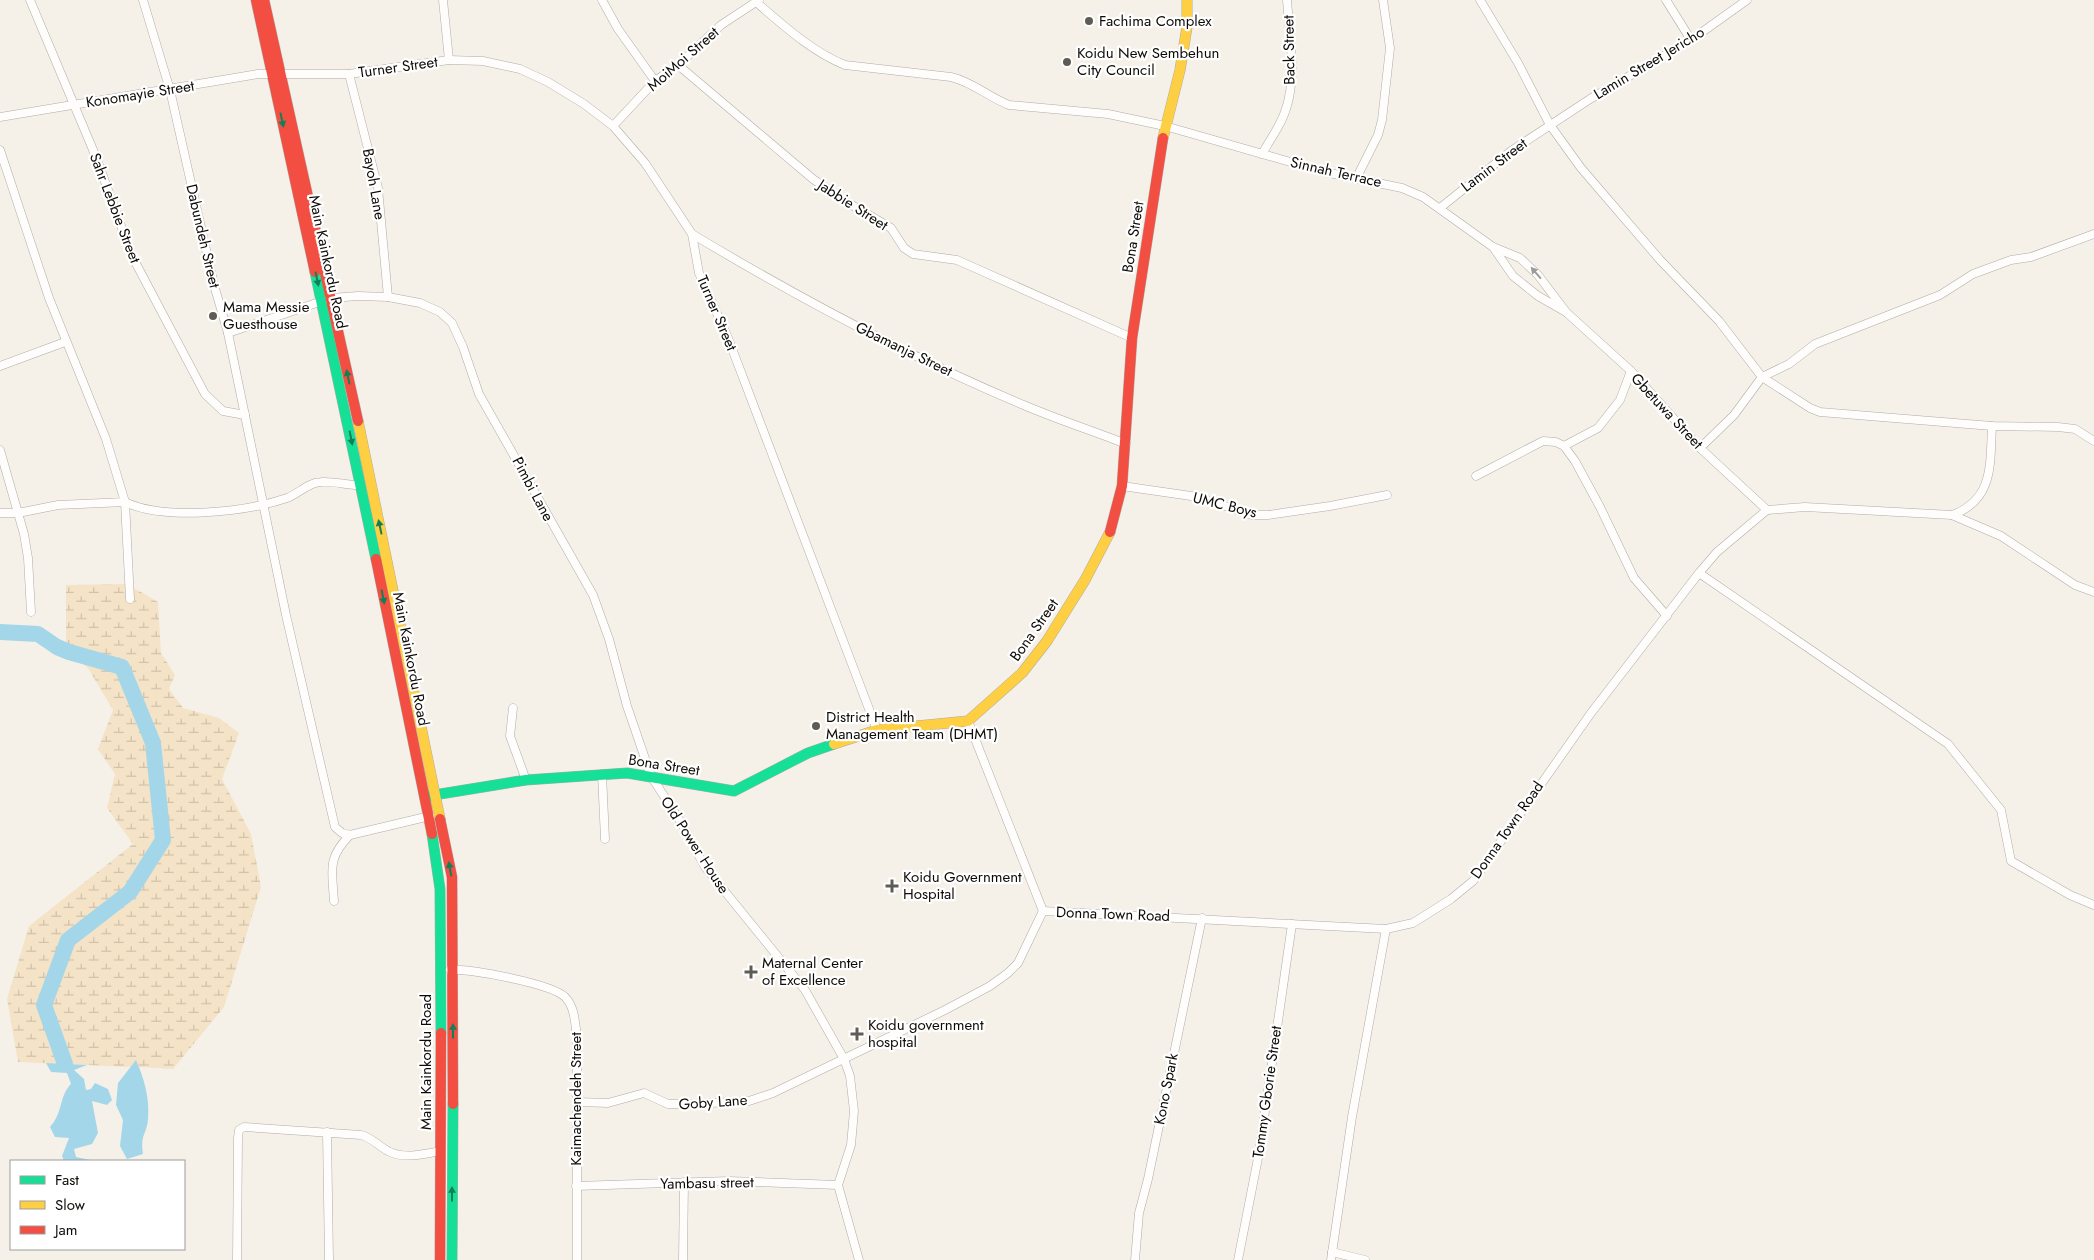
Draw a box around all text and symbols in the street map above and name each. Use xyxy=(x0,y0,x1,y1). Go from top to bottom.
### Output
place label: Fachima Complex xyxy=(1099,10,1212,32)
marker: Fachima Complex xyxy=(1083,15,1095,27)
street label: Back Street xyxy=(1277,15,1301,85)
street label: MoiMoi Street xyxy=(642,21,724,96)
street label: Lamin Street Jericho xyxy=(1589,21,1709,105)
place label: Koidu New Sembehun City Council xyxy=(1077,42,1219,81)
street label: Turner Street xyxy=(357,50,439,83)
marker: Koidu New Sembehun City Council xyxy=(1061,56,1073,68)
street label: Konomayie Street xyxy=(84,74,196,113)
one-way arrow xyxy=(278,113,286,129)
street label: Lamin Street xyxy=(1456,133,1532,197)
street label: Bayoh Lane xyxy=(357,147,391,222)
street label: Sahr Lebbie Street xyxy=(84,150,146,267)
street label: Sinnah Terrace xyxy=(1288,151,1384,193)
street label: Jabbie Street xyxy=(812,173,893,236)
street label: Dabundeh Street xyxy=(180,182,226,291)
street label: Main Kainkordu Road xyxy=(303,193,353,331)
street label: Bona Street xyxy=(1117,199,1150,274)
one-way arrow xyxy=(1531,267,1542,280)
one-way arrow xyxy=(313,272,321,287)
street label: Turner Street xyxy=(691,272,743,354)
place label: Mama Messie Guesthouse xyxy=(223,296,310,335)
marker: Mama Messie Guesthouse xyxy=(207,310,219,322)
street label: Gbamanja Street xyxy=(852,316,957,382)
street label: Gbetuwa Street xyxy=(1626,368,1708,454)
one-way arrow xyxy=(344,369,352,385)
one-way arrow xyxy=(347,430,355,446)
street label: Pimbi Lane xyxy=(507,453,559,525)
street label: UMC Boys xyxy=(1191,486,1259,524)
one-way arrow xyxy=(376,519,384,535)
one-way arrow xyxy=(379,590,387,605)
street label: Main Kainkordu Road xyxy=(387,590,435,728)
street label: Bona Street xyxy=(1004,594,1064,666)
place label: District Health Management Team (DHMT) xyxy=(826,706,998,745)
marker: District Health Management Team (DHMT) xyxy=(810,720,822,732)
street label: Bona Street xyxy=(627,749,702,782)
street label: Donna Town Road xyxy=(1465,777,1549,883)
street label: Old Power House xyxy=(655,792,735,898)
one-way arrow xyxy=(446,861,454,877)
place label: Koidu Government Hospital xyxy=(903,866,1022,905)
marker: Koidu Government Hospital xyxy=(885,879,899,893)
street label: Donna Town Road xyxy=(1056,901,1170,927)
place label: Maternal Center of Excellence xyxy=(762,952,864,991)
marker: Maternal Center of Excellence xyxy=(744,965,758,979)
street label: Main Kainkordu Road xyxy=(415,994,437,1130)
place label: Koidu government hospital xyxy=(868,1014,984,1053)
one-way arrow xyxy=(449,1023,457,1039)
street label: Tommy Gborie Street xyxy=(1247,1024,1287,1160)
marker: Koidu government hospital xyxy=(850,1027,864,1041)
street label: Kaimachendeh Street xyxy=(565,1032,587,1166)
street label: Kono Spark xyxy=(1148,1051,1184,1127)
street label: Goby Lane xyxy=(678,1089,748,1115)
legend xyxy=(10,1160,185,1250)
text: Fast xyxy=(55,1169,79,1191)
street label: Yambasu street xyxy=(660,1171,754,1195)
one-way arrow xyxy=(448,1186,456,1202)
text: Slow xyxy=(55,1194,86,1216)
text: Jam xyxy=(53,1219,78,1241)

